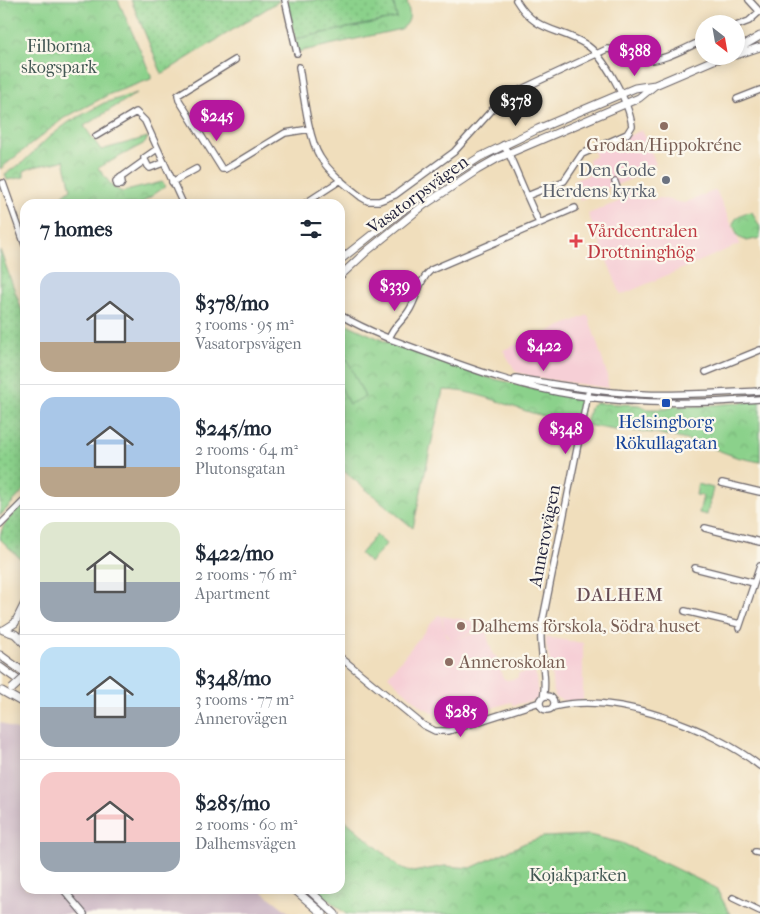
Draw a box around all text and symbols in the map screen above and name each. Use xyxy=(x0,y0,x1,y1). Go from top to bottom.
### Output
north arrow xyxy=(695,15,745,65)
map controls xyxy=(695,15,745,65)
pin: $388 xyxy=(605,34,665,77)
park label: Filborna skogspark xyxy=(21,36,98,78)
text: $388 xyxy=(619,41,651,60)
pin: $378 xyxy=(486,84,546,127)
text: $378 xyxy=(500,91,532,110)
pin: $245 xyxy=(187,100,247,142)
text: $245 xyxy=(201,106,233,125)
marker: Grodan/Hippokréne xyxy=(658,120,670,132)
place label: Grodan/Hippokréne xyxy=(586,135,742,156)
street label: Vasatorpsvägen xyxy=(362,151,473,239)
place label: Den Gode Herdens kyrka xyxy=(542,160,657,202)
marker: Den Gode Herdens kyrka xyxy=(660,174,672,186)
icon: filters xyxy=(297,215,325,243)
text: 7 homes xyxy=(40,217,112,241)
place label: Vårdcentralen Drottninghög xyxy=(586,221,698,263)
marker: Vårdcentralen Drottninghög xyxy=(569,234,583,248)
pin: $339 xyxy=(365,270,425,312)
text: $339 xyxy=(380,276,410,295)
text: $378/mo xyxy=(195,291,269,315)
icon: home xyxy=(80,292,140,352)
text: 3 rooms · 95 m² xyxy=(195,315,294,334)
pin: $422 xyxy=(514,330,574,372)
text: Vasatorpsvägen xyxy=(195,334,302,353)
text: $422 xyxy=(527,336,561,355)
marker: Helsingborg Rökullagatan xyxy=(660,397,672,409)
pin: $348 xyxy=(536,412,596,455)
place label: Helsingborg Rökullagatan xyxy=(615,412,718,454)
text: $245/mo xyxy=(195,416,271,440)
icon: home xyxy=(80,417,140,477)
text: $348 xyxy=(550,419,582,438)
text: 2 rooms · 64 m² xyxy=(195,440,298,459)
text: Plutonsgatan xyxy=(195,459,285,478)
street label: Annerovägen xyxy=(525,482,565,590)
text: $422/mo xyxy=(195,541,274,565)
icon: home xyxy=(80,542,140,602)
text: 2 rooms · 76 m² xyxy=(195,565,296,584)
text: Apartment xyxy=(195,584,270,603)
district label: DALHEM xyxy=(576,584,664,606)
place label: Dalhems förskola, Södra huset xyxy=(471,616,701,637)
marker: Dalhems förskola, Södra huset xyxy=(455,620,467,632)
place label: Anneroskolan xyxy=(458,652,566,673)
marker: Anneroskolan xyxy=(443,656,455,668)
text: $348/mo xyxy=(195,666,271,690)
icon: home xyxy=(80,667,140,727)
text: 3 rooms · 77 m² xyxy=(195,690,294,709)
pin: $285 xyxy=(431,696,491,738)
text: $285 xyxy=(445,702,477,721)
text: Annerovägen xyxy=(195,709,287,728)
text: $285/mo xyxy=(195,791,270,815)
icon: home xyxy=(80,792,140,852)
text: 2 rooms · 60 m² xyxy=(195,815,298,834)
text: Dalhemsvägen xyxy=(195,834,296,853)
park label: Kojakparken xyxy=(529,865,628,886)

